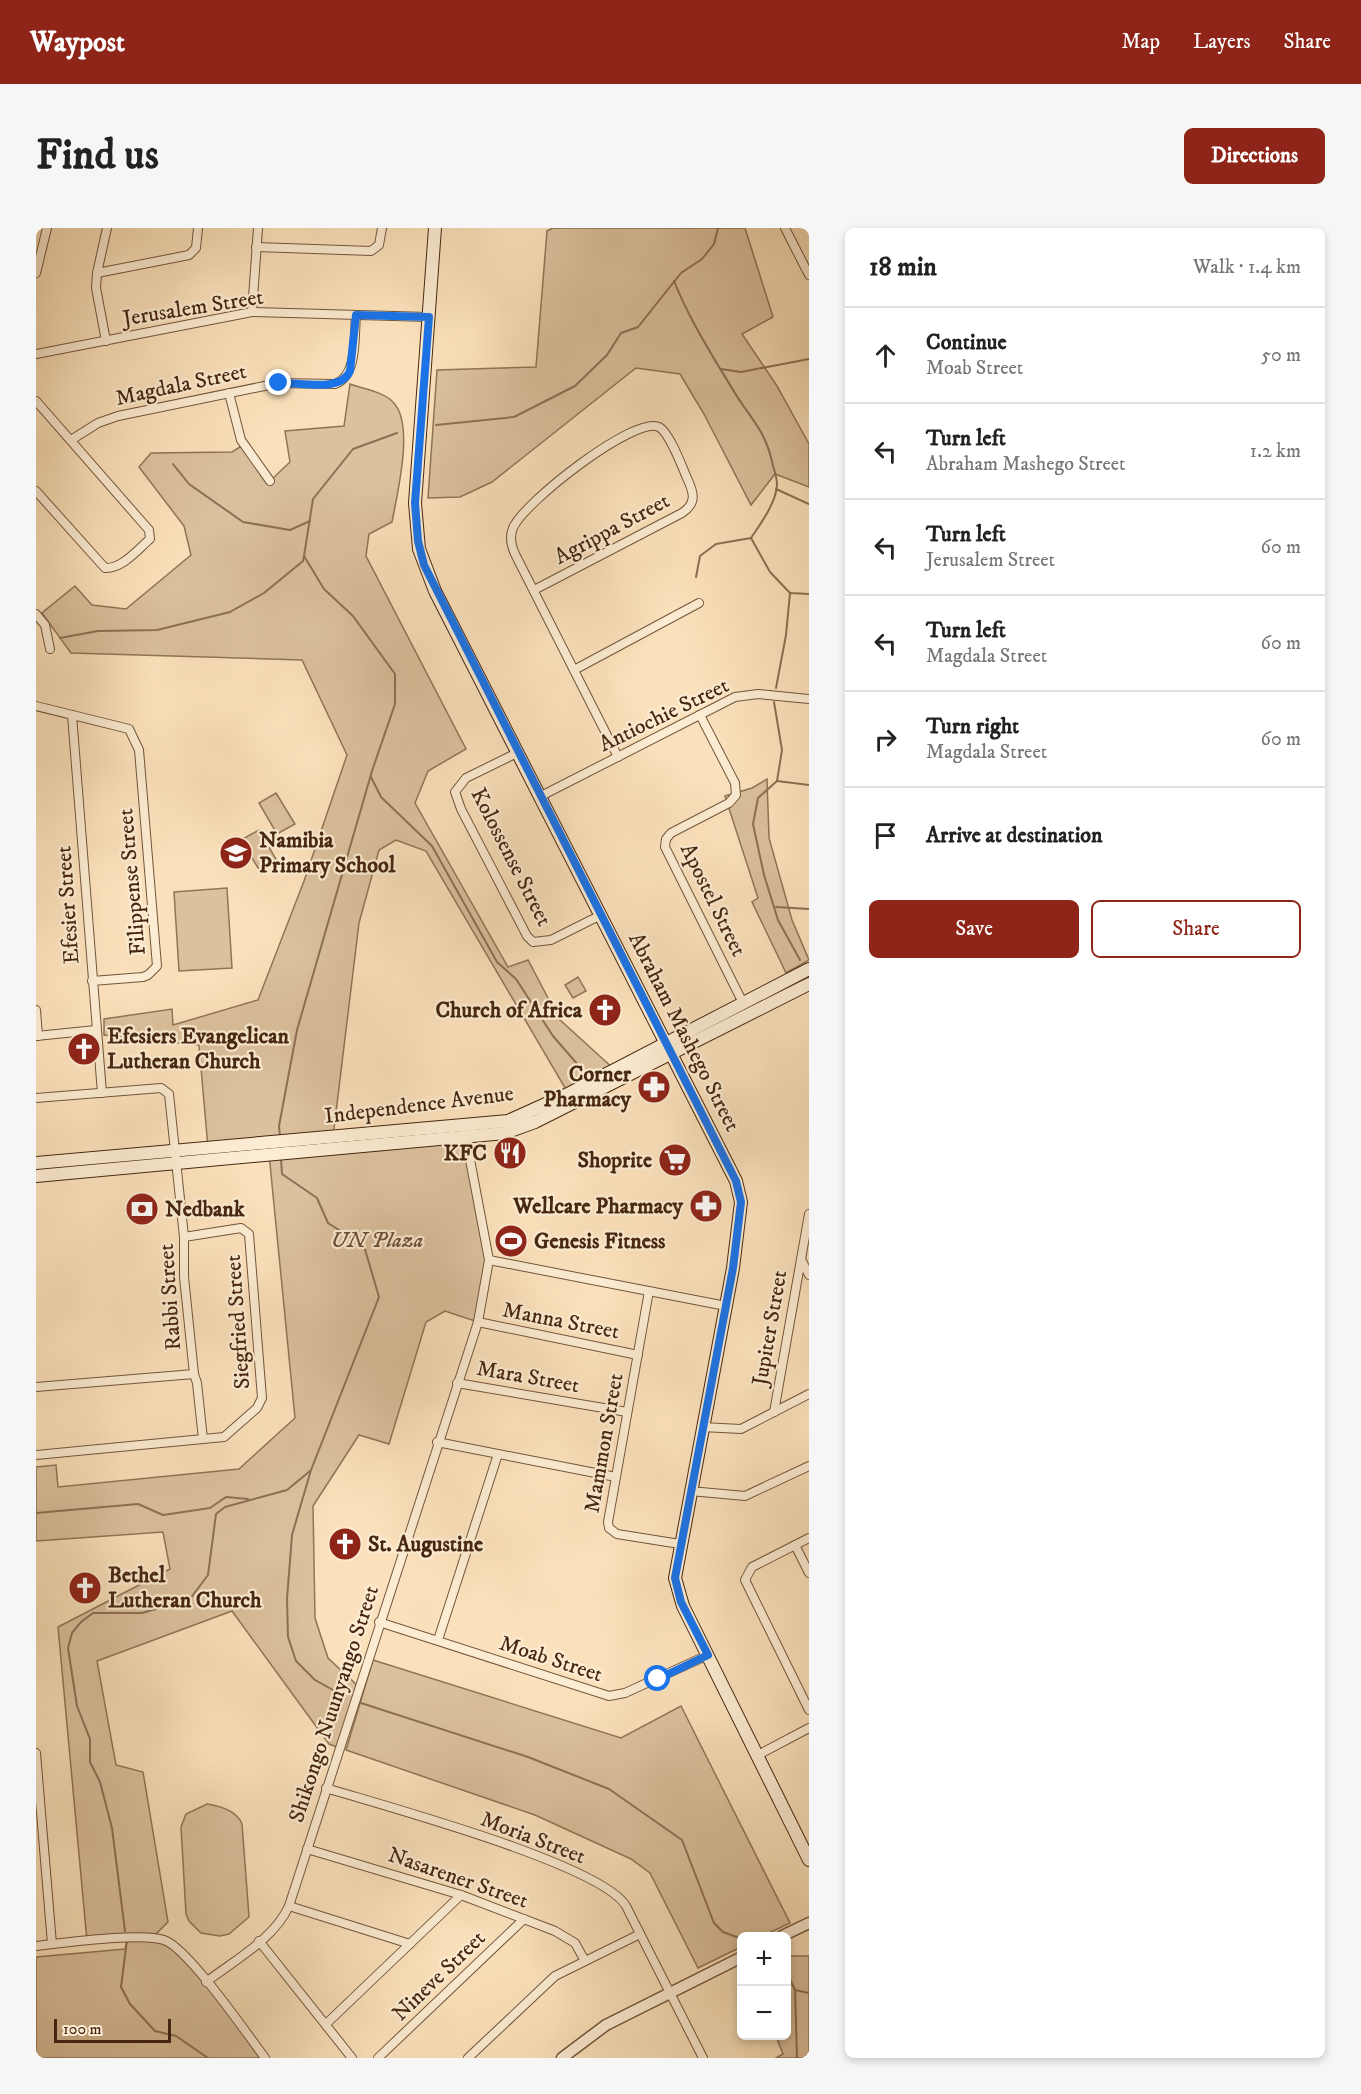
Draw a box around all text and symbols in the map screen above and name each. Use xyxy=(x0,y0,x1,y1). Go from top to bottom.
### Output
text: Waypost xyxy=(30,25,125,60)
text: Map xyxy=(1121,29,1160,55)
text: Layers xyxy=(1193,29,1251,55)
text: Share xyxy=(1284,29,1331,55)
button: Directions xyxy=(1184,128,1325,184)
text: Find us xyxy=(36,130,159,182)
text: 18 min xyxy=(869,251,937,284)
text: Walk · 1.4 km xyxy=(1193,255,1301,280)
street label: Jerusalem Street xyxy=(119,284,265,333)
text: Continue xyxy=(926,329,1007,356)
icon: ahead xyxy=(869,339,902,372)
text: 50 m xyxy=(1261,343,1301,368)
text: Moab Street xyxy=(926,356,1023,381)
street label: Magdala Street xyxy=(113,358,249,412)
route end xyxy=(265,369,291,395)
text: Turn left xyxy=(926,425,1006,452)
icon: left xyxy=(869,435,902,468)
text: 1.2 km xyxy=(1250,439,1301,464)
text: Abraham Mashego Street xyxy=(926,452,1125,477)
street label: Agrippa Street xyxy=(550,487,674,571)
text: Turn left xyxy=(926,521,1006,548)
icon: left xyxy=(869,531,902,564)
text: 60 m xyxy=(1261,535,1301,560)
text: Jerusalem Street xyxy=(926,548,1055,573)
text: Turn left xyxy=(926,617,1006,644)
icon: left xyxy=(869,627,902,660)
text: 60 m xyxy=(1261,631,1301,656)
text: Magdala Street xyxy=(926,644,1047,669)
street label: Antiochie Street xyxy=(595,672,733,758)
text: Turn right xyxy=(926,713,1019,740)
icon: right xyxy=(869,723,902,756)
text: 60 m xyxy=(1261,727,1301,752)
text: Magdala Street xyxy=(926,740,1047,765)
street label: Kolossense Street xyxy=(465,783,557,931)
street label: Filippense Street xyxy=(112,807,152,957)
icon: arrive xyxy=(869,819,902,852)
text: Arrive at destination xyxy=(926,822,1103,849)
place label: Namibia Primary School xyxy=(259,827,396,879)
school or university icon: Namibia Primary School xyxy=(218,835,254,871)
street label: Apostel Street xyxy=(674,839,752,961)
street label: Efesier Street xyxy=(50,845,86,965)
button: Save xyxy=(869,900,1079,958)
button: Share xyxy=(1091,900,1301,958)
street label: Abraham Mashego Street xyxy=(622,928,746,1136)
church icon: Church of Africa xyxy=(587,992,623,1028)
place label: Church of Africa xyxy=(435,997,583,1024)
place label: Efesiers Evangelican Lutheran Church xyxy=(107,1023,290,1075)
church icon: Efesiers Evangelican Lutheran Church xyxy=(66,1031,102,1067)
place label: Corner Pharmacy xyxy=(543,1061,632,1113)
pharmacy icon: Corner Pharmacy xyxy=(636,1069,672,1105)
street label: Independence Avenue xyxy=(323,1080,515,1130)
restaurant icon: KFC xyxy=(492,1135,528,1171)
place label: KFC xyxy=(443,1140,487,1167)
supermarket icon: Shoprite xyxy=(657,1142,693,1178)
place label: Shoprite xyxy=(577,1147,652,1174)
pharmacy icon: Wellcare Pharmacy xyxy=(688,1188,724,1224)
bank icon: Nedbank xyxy=(124,1191,160,1227)
place label: Wellcare Pharmacy xyxy=(512,1193,684,1220)
place label: Nedbank xyxy=(165,1196,246,1223)
sports icon: Genesis Fitness xyxy=(493,1223,529,1259)
park label: UN Plaza xyxy=(331,1227,423,1254)
place label: Genesis Fitness xyxy=(534,1228,666,1255)
street label: Rabbi Street xyxy=(153,1243,187,1351)
street label: Siegfried Street xyxy=(220,1254,256,1390)
street label: Jupiter Street xyxy=(746,1268,793,1390)
street label: Manna Street xyxy=(500,1296,622,1346)
street label: Mara Street xyxy=(475,1355,581,1399)
street label: Mammon Street xyxy=(578,1371,630,1515)
church icon: St. Augustine xyxy=(327,1526,363,1562)
place label: St. Augustine xyxy=(368,1531,483,1558)
place label: Bethel Lutheran Church xyxy=(108,1562,262,1614)
church icon: Bethel Lutheran Church xyxy=(67,1570,103,1606)
street label: Shikongo Nuunyango Street xyxy=(283,1582,385,1826)
street label: Moab Street xyxy=(496,1630,606,1688)
route start xyxy=(644,1665,670,1691)
street label: Moria Street xyxy=(477,1806,589,1870)
street label: Nasarener Street xyxy=(384,1841,532,1915)
street label: Nineve Street xyxy=(387,1925,491,2027)
map controls xyxy=(737,1932,791,2040)
button: + xyxy=(737,1932,791,1986)
button: − xyxy=(737,1986,791,2040)
scale bar xyxy=(54,2016,171,2044)
text: 100 m xyxy=(63,2019,102,2039)

